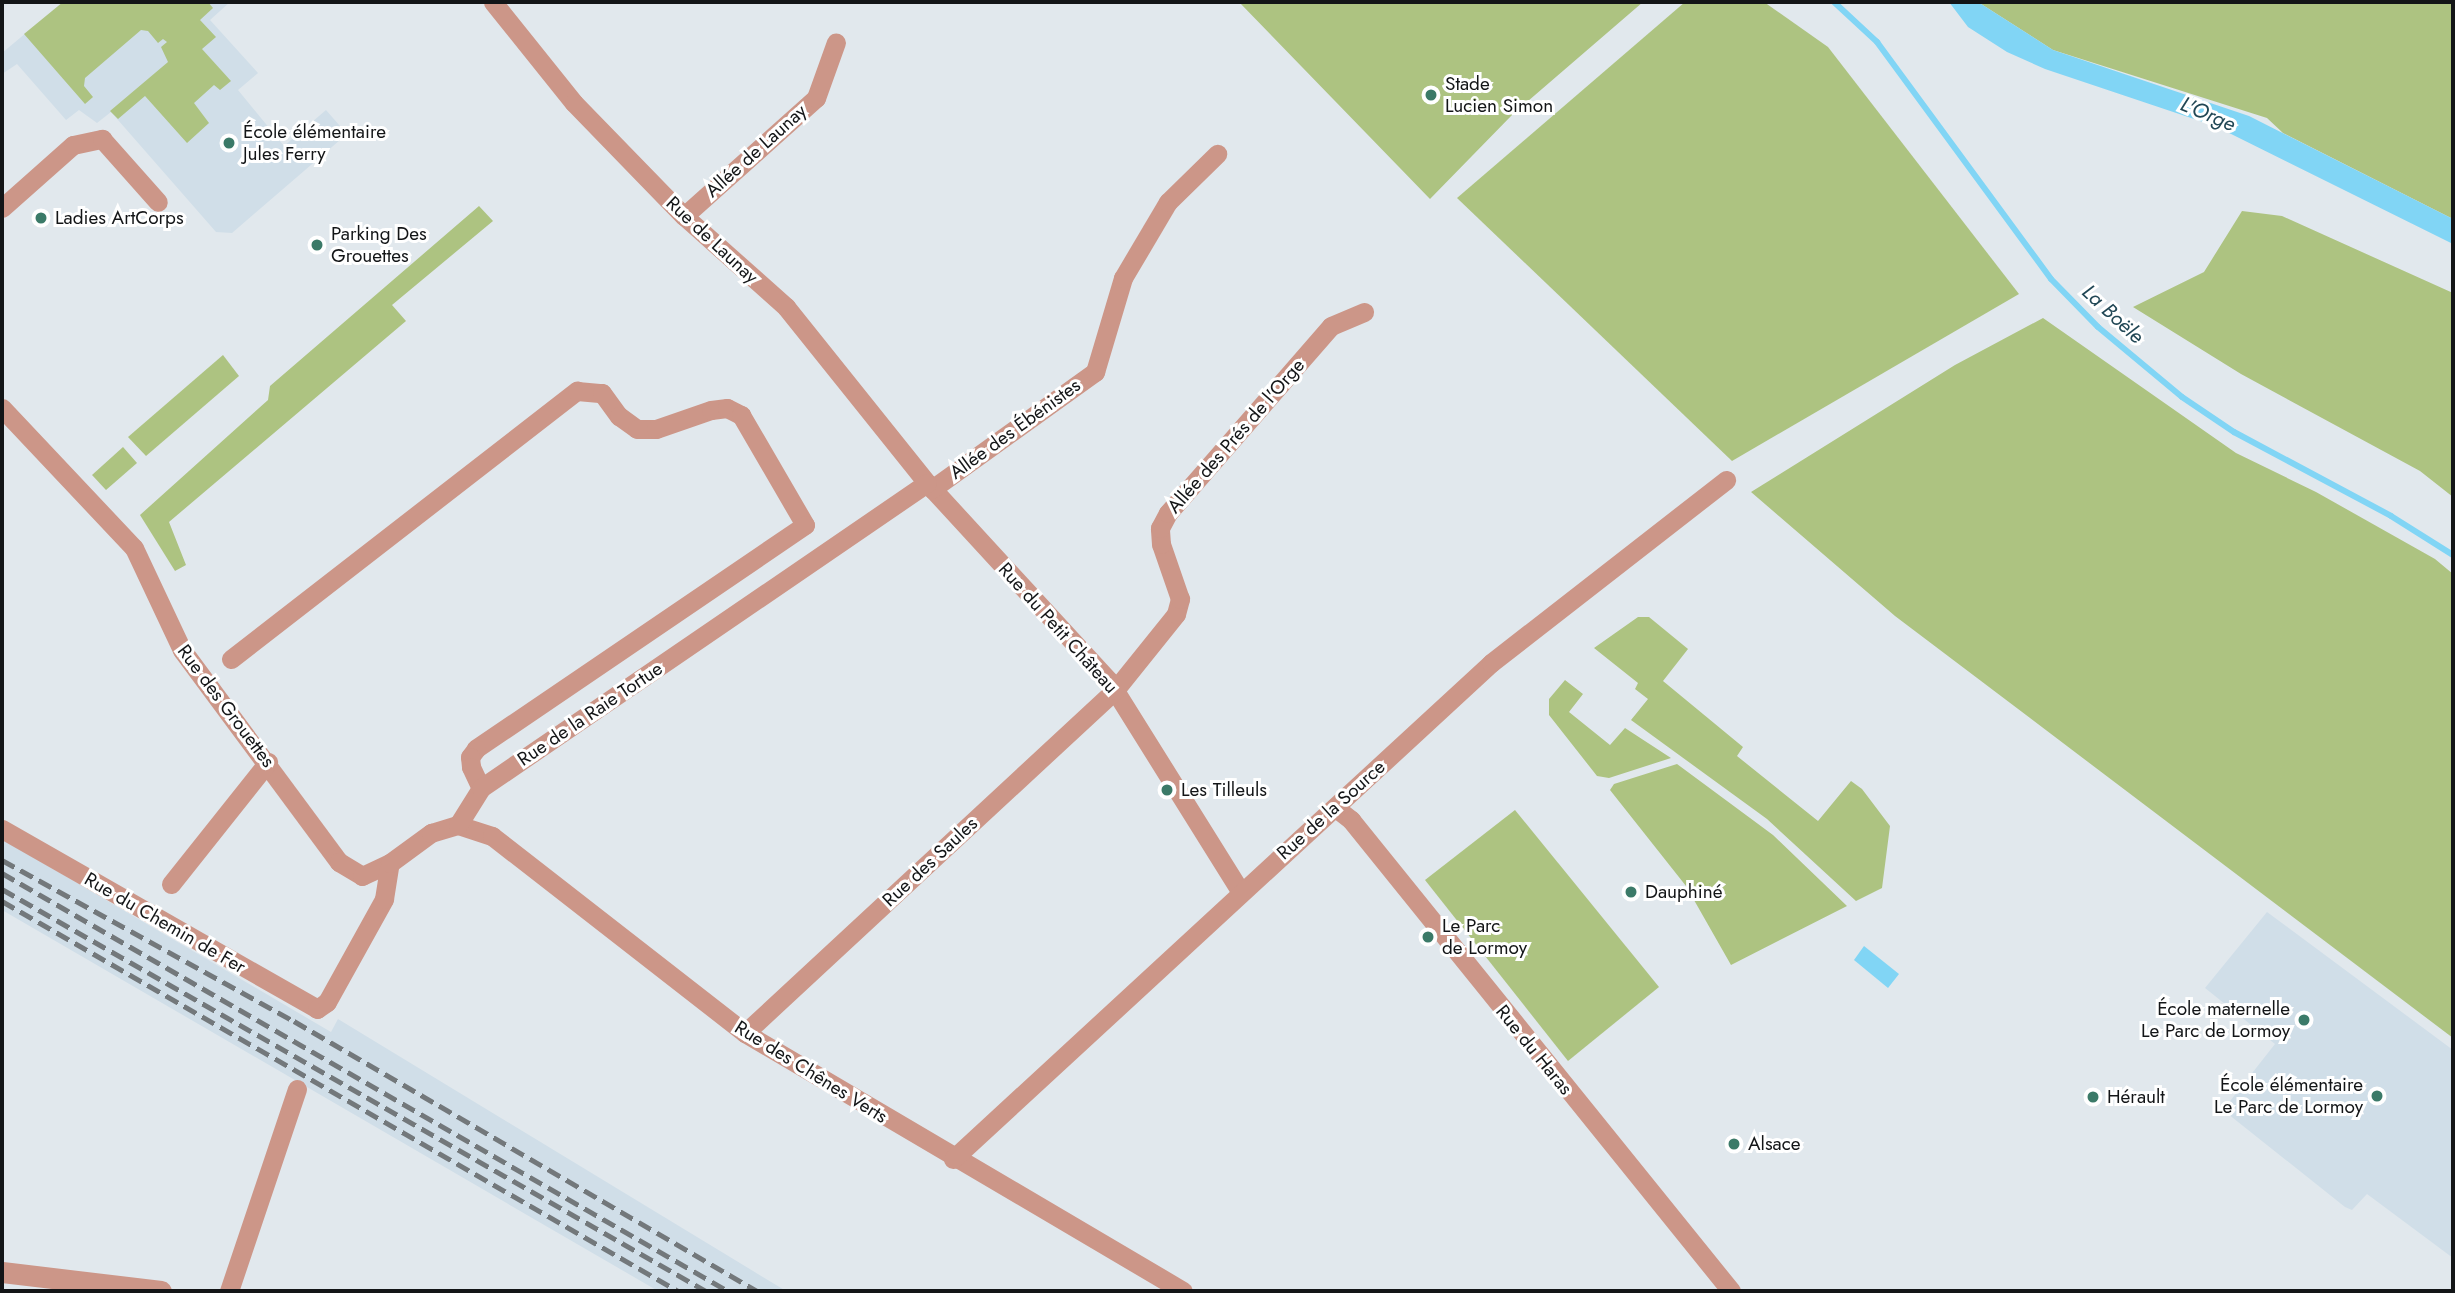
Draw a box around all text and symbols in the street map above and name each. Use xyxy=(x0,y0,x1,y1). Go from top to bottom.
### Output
place label: Stade Lucien Simon xyxy=(1445,73,1553,117)
marker: Stade Lucien Simon xyxy=(1423,87,1439,103)
water label: L'Orge xyxy=(2177,91,2239,137)
street label: Allée de Launay xyxy=(701,100,811,202)
place label: École élémentaire Jules Ferry xyxy=(243,121,386,165)
marker: École élémentaire Jules Ferry xyxy=(221,135,237,151)
street label: Rue de Launay xyxy=(661,192,763,288)
place label: Ladies ArtCorps xyxy=(55,207,184,229)
marker: Ladies ArtCorps xyxy=(33,210,49,226)
place label: Parking Des Grouettes xyxy=(331,223,427,267)
marker: Parking Des Grouettes xyxy=(309,237,325,253)
water label: La Boële xyxy=(2077,279,2149,349)
street label: Allée des Prés de l'Orge xyxy=(1163,354,1309,518)
street label: Allée des Ébénistes xyxy=(945,374,1085,484)
street label: Rue du Petit Château xyxy=(993,558,1123,698)
street label: Rue des Grouettes xyxy=(172,640,280,772)
street label: Rue de la Raie Tortue xyxy=(513,657,667,771)
street label: Rue de la Source xyxy=(1272,756,1390,864)
place label: Les Tilleuls xyxy=(1181,779,1267,801)
marker: Les Tilleuls xyxy=(1159,782,1175,798)
street label: Rue des Saules xyxy=(878,812,982,912)
street label: Rue du Chemin de Fer xyxy=(80,868,250,978)
place label: Dauphiné xyxy=(1645,881,1723,903)
marker: Dauphiné xyxy=(1623,884,1639,900)
place label: Le Parc de Lormoy xyxy=(1442,915,1527,959)
marker: Le Parc de Lormoy xyxy=(1420,929,1436,945)
place label: École maternelle Le Parc de Lormoy xyxy=(2141,998,2290,1042)
street label: Rue du Haras xyxy=(1491,1001,1577,1099)
marker: École maternelle Le Parc de Lormoy xyxy=(2296,1012,2312,1028)
street label: Rue des Chênes Verts xyxy=(731,1016,891,1128)
place label: École élémentaire Le Parc de Lormoy xyxy=(2214,1074,2363,1118)
place label: Hérault xyxy=(2107,1086,2165,1108)
marker: École élémentaire Le Parc de Lormoy xyxy=(2369,1088,2385,1104)
marker: Hérault xyxy=(2085,1089,2101,1105)
place label: Alsace xyxy=(1748,1133,1801,1155)
marker: Alsace xyxy=(1726,1136,1742,1152)

